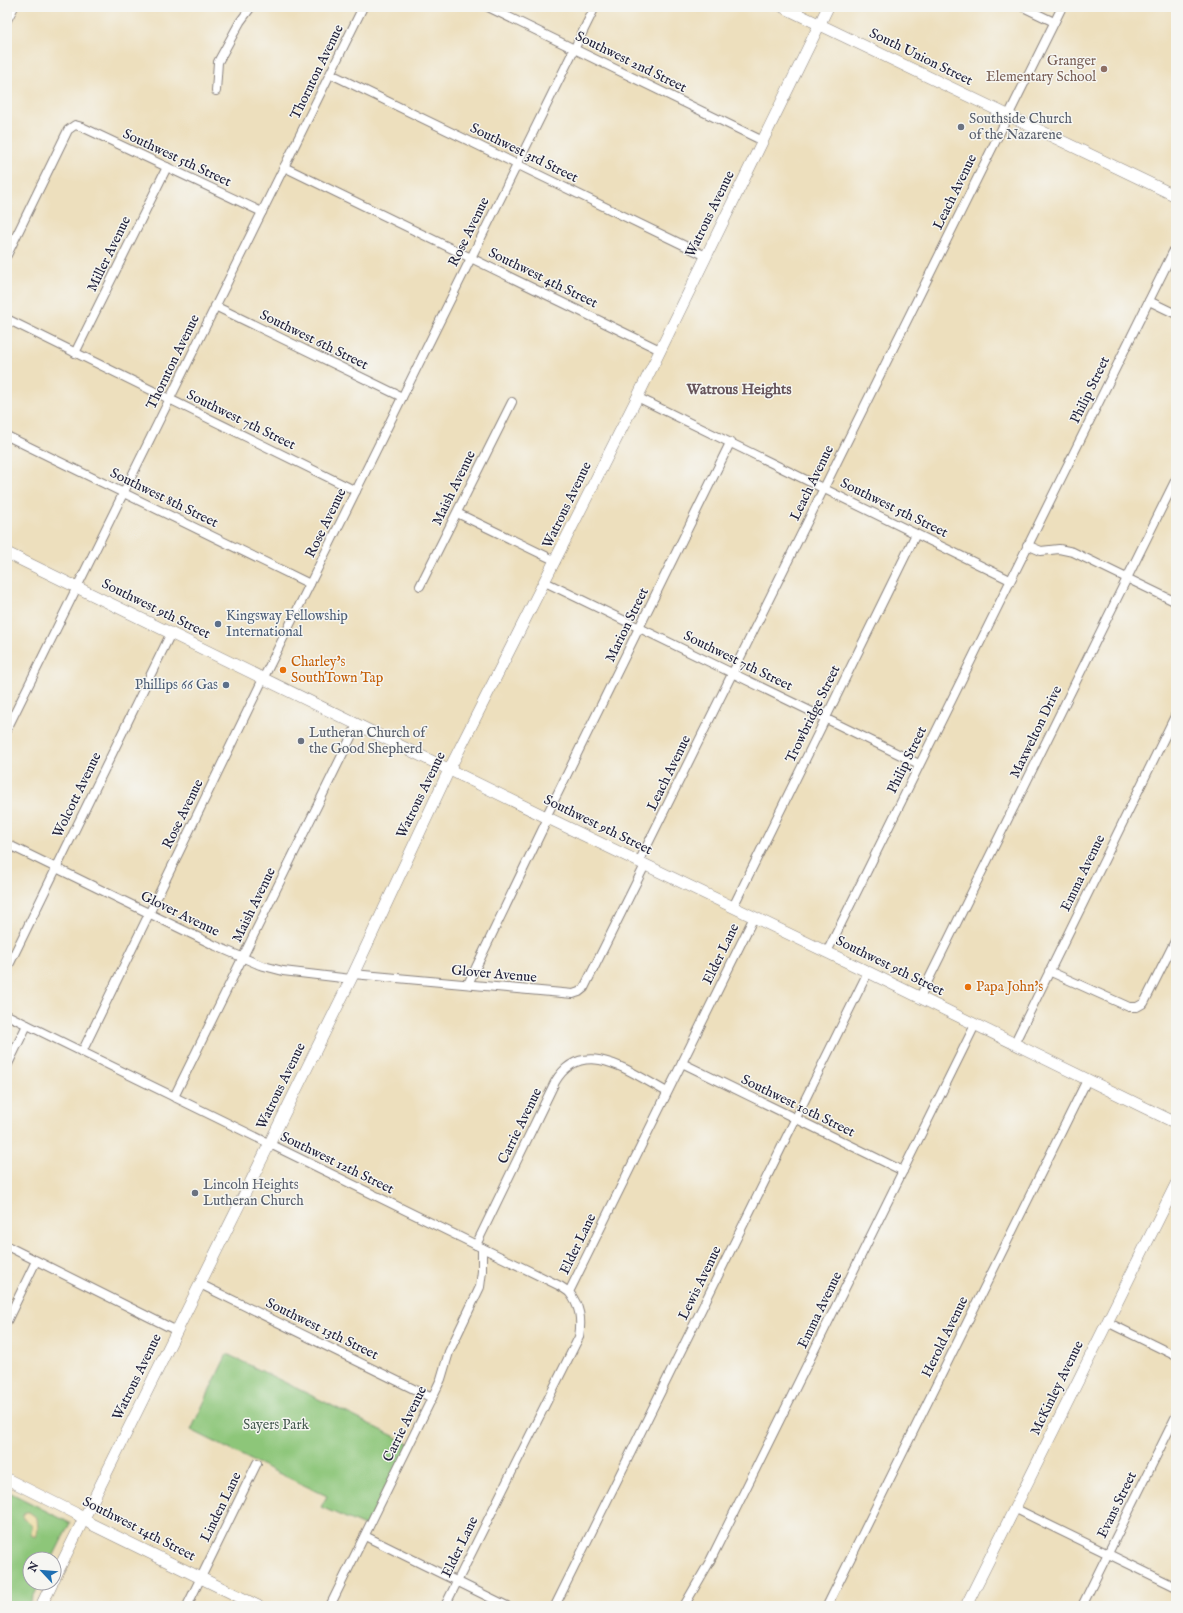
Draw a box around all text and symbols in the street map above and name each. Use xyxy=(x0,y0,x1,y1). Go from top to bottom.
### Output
street label: Thornton Avenue xyxy=(286,21,348,122)
street label: South Union Street xyxy=(866,24,976,90)
street label: Southwest 2nd Street xyxy=(572,27,690,97)
place label: Granger Elementary School xyxy=(986,52,1096,86)
marker: Granger Elementary School xyxy=(1099,64,1109,74)
place label: Southside Church of the Nazarene xyxy=(969,110,1073,144)
street label: Southwest 3rd Street xyxy=(467,119,581,187)
marker: Southside Church of the Nazarene xyxy=(956,122,966,132)
street label: Southwest 5th Street xyxy=(120,125,234,191)
street label: Leach Avenue xyxy=(929,151,981,233)
street label: Watrous Avenue xyxy=(681,167,739,260)
street label: Rose Avenue xyxy=(444,194,494,270)
street label: Miller Avenue xyxy=(83,213,135,295)
street label: Southwest 4th Street xyxy=(485,244,601,312)
street label: Southwest 6th Street xyxy=(257,306,371,374)
street label: Thornton Avenue xyxy=(142,311,204,412)
street label: Philip Street xyxy=(1066,353,1114,426)
district label: Watrous Heights xyxy=(686,380,792,399)
street label: Southwest 7th Street xyxy=(184,386,299,454)
street label: Leach Avenue xyxy=(786,442,838,524)
street label: Maish Avenue xyxy=(428,447,480,528)
street label: Watrous Avenue xyxy=(538,458,596,551)
street label: Southwest 8th Street xyxy=(107,464,221,532)
street label: Southwest 5th Street xyxy=(837,474,951,542)
street label: Rose Avenue xyxy=(301,485,351,561)
street label: Southwest 9th Street xyxy=(99,575,213,643)
street label: Marion Street xyxy=(601,585,653,665)
place label: Kingsway Fellowship International xyxy=(226,607,348,641)
marker: Kingsway Fellowship International xyxy=(213,619,223,629)
street label: Southwest 7th Street xyxy=(681,627,796,695)
place label: Charley's SouthTown Tap xyxy=(291,653,384,687)
street label: Trowbridge Street xyxy=(782,662,845,766)
marker: Charley's SouthTown Tap xyxy=(278,665,288,675)
place label: Phillips 66 Gas xyxy=(135,676,218,694)
marker: Phillips 66 Gas xyxy=(221,680,231,690)
street label: Maxwelton Drive xyxy=(1006,682,1066,781)
street label: Philip Street xyxy=(883,723,931,796)
place label: Lutheran Church of the Good Shepherd xyxy=(309,724,428,758)
street label: Leach Avenue xyxy=(643,732,695,814)
marker: Lutheran Church of the Good Shepherd xyxy=(296,736,306,746)
street label: Watrous Avenue xyxy=(392,748,450,841)
street label: Wolcott Avenue xyxy=(49,749,106,841)
street label: Rose Avenue xyxy=(158,776,208,852)
street label: Southwest 9th Street xyxy=(541,791,655,859)
street label: Emma Avenue xyxy=(1057,831,1110,914)
street label: Maish Avenue xyxy=(228,864,280,945)
street label: Glover Avenue xyxy=(137,887,223,941)
street label: Elder Lane xyxy=(699,920,744,987)
street label: Southwest 9th Street xyxy=(833,932,947,1000)
street label: Glover Avenue xyxy=(450,961,538,987)
place label: Papa John's xyxy=(976,978,1043,996)
marker: Papa John's xyxy=(963,982,973,992)
street label: Watrous Avenue xyxy=(252,1039,310,1132)
street label: Southwest 10th Street xyxy=(738,1071,858,1141)
street label: Carrie Avenue xyxy=(494,1085,546,1167)
street label: Southwest 12th Street xyxy=(277,1128,397,1198)
place label: Lincoln Heights Lutheran Church xyxy=(203,1176,304,1210)
marker: Lincoln Heights Lutheran Church xyxy=(190,1188,200,1198)
street label: Elder Lane xyxy=(556,1210,601,1277)
street label: Lewis Avenue xyxy=(674,1243,726,1323)
street label: Emma Avenue xyxy=(794,1268,847,1351)
street label: Herold Avenue xyxy=(918,1293,973,1380)
street label: Southwest 13th Street xyxy=(263,1294,381,1364)
street label: Watrous Avenue xyxy=(108,1330,166,1423)
street label: McKinley Avenue xyxy=(1026,1337,1088,1438)
street label: Carrie Avenue xyxy=(379,1383,431,1465)
park label: Sayers Park xyxy=(243,1416,309,1434)
street label: Linden Lane xyxy=(196,1469,246,1545)
street label: Evans Street xyxy=(1093,1469,1141,1541)
street label: Southwest 14th Street xyxy=(79,1493,199,1565)
street label: Elder Lane xyxy=(438,1513,483,1580)
north arrow xyxy=(22,1551,62,1591)
text: N xyxy=(25,1559,42,1575)

